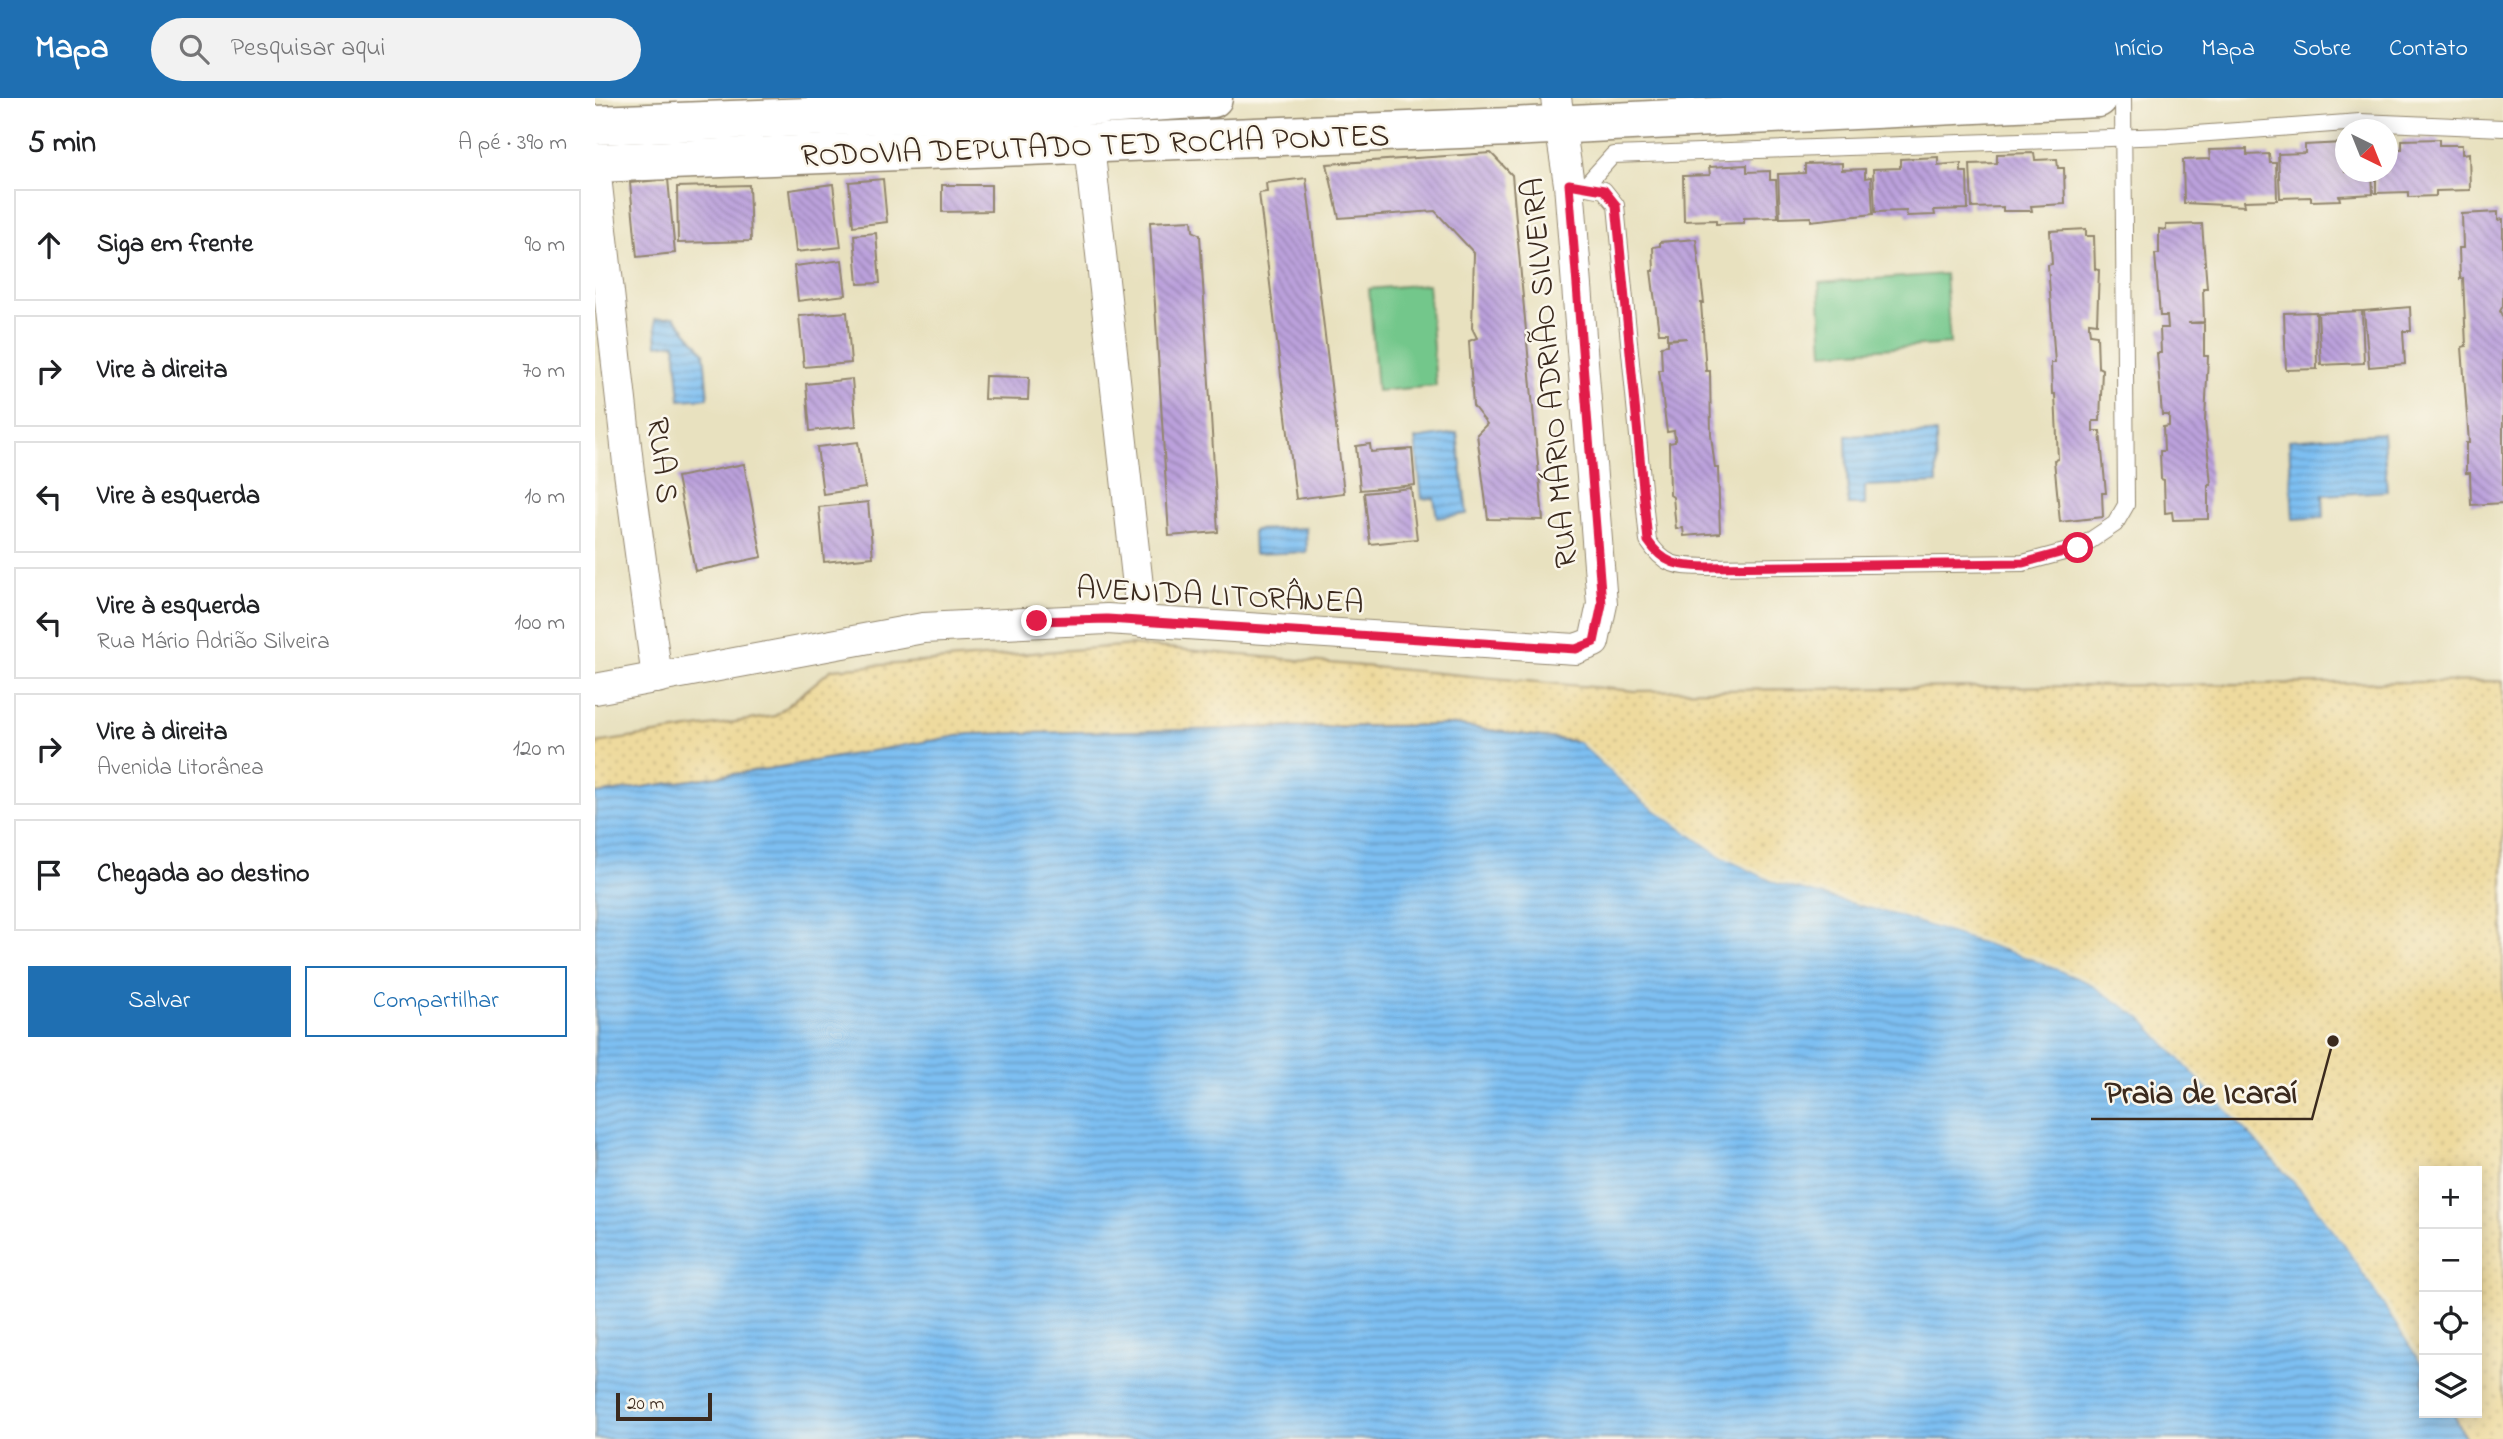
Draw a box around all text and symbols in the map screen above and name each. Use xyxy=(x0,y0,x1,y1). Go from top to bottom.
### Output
search box xyxy=(151,18,641,81)
text: Mapa xyxy=(35,25,109,73)
icon: search xyxy=(175,30,213,68)
text: Pesquisar aqui xyxy=(231,30,385,68)
text: Início xyxy=(2114,32,2163,67)
text: Mapa xyxy=(2201,32,2255,67)
text: Sobre xyxy=(2293,32,2351,67)
text: Contato xyxy=(2389,32,2468,67)
street label: RODOVIA DEPUTADO TED ROCHA PONTES xyxy=(800,114,1390,181)
north arrow xyxy=(2335,119,2398,182)
text: 5 min xyxy=(28,122,96,166)
text: A pé · 390 m xyxy=(458,127,567,160)
street label: RUA MÁRIO ADRIÃO SILVEIRA xyxy=(1511,175,1592,570)
icon: ahead xyxy=(30,226,68,264)
text: Siga em frente xyxy=(97,226,253,264)
text: 90 m xyxy=(525,229,565,262)
icon: right xyxy=(30,352,68,390)
text: Vire à direita xyxy=(97,352,228,390)
text: 70 m xyxy=(522,355,565,388)
street label: RUA S xyxy=(632,415,689,506)
icon: left xyxy=(30,478,68,516)
text: Vire à esquerda xyxy=(97,478,260,516)
text: 10 m xyxy=(524,481,565,514)
route start xyxy=(2062,532,2093,563)
street label: AVENIDA LITORÂNEA xyxy=(1075,566,1365,628)
text: Vire à esquerda xyxy=(97,588,260,626)
icon: left xyxy=(30,604,68,642)
route end xyxy=(1021,605,1052,636)
text: 100 m xyxy=(514,607,565,640)
text: Rua Mário Adrião Silveira xyxy=(97,626,330,659)
text: Vire à direita xyxy=(97,714,228,752)
icon: right xyxy=(30,730,68,768)
text: 120 m xyxy=(513,733,565,766)
text: Avenida Litorânea xyxy=(97,752,264,785)
icon: arrive xyxy=(30,856,68,894)
text: Chegada ao destino xyxy=(97,856,309,894)
button: Salvar xyxy=(28,966,291,1037)
button: Compartilhar xyxy=(305,966,567,1037)
callout: Praia de Icaraí xyxy=(2091,1065,2312,1119)
text: Praia de Icaraí xyxy=(2105,1071,2298,1119)
map controls xyxy=(2419,1166,2482,1418)
button: + xyxy=(2419,1166,2482,1229)
button: − xyxy=(2419,1229,2482,1292)
button: locate xyxy=(2419,1292,2482,1355)
button: layers xyxy=(2419,1355,2482,1418)
scale bar xyxy=(616,1390,712,1422)
text: 20 m xyxy=(627,1391,664,1418)

